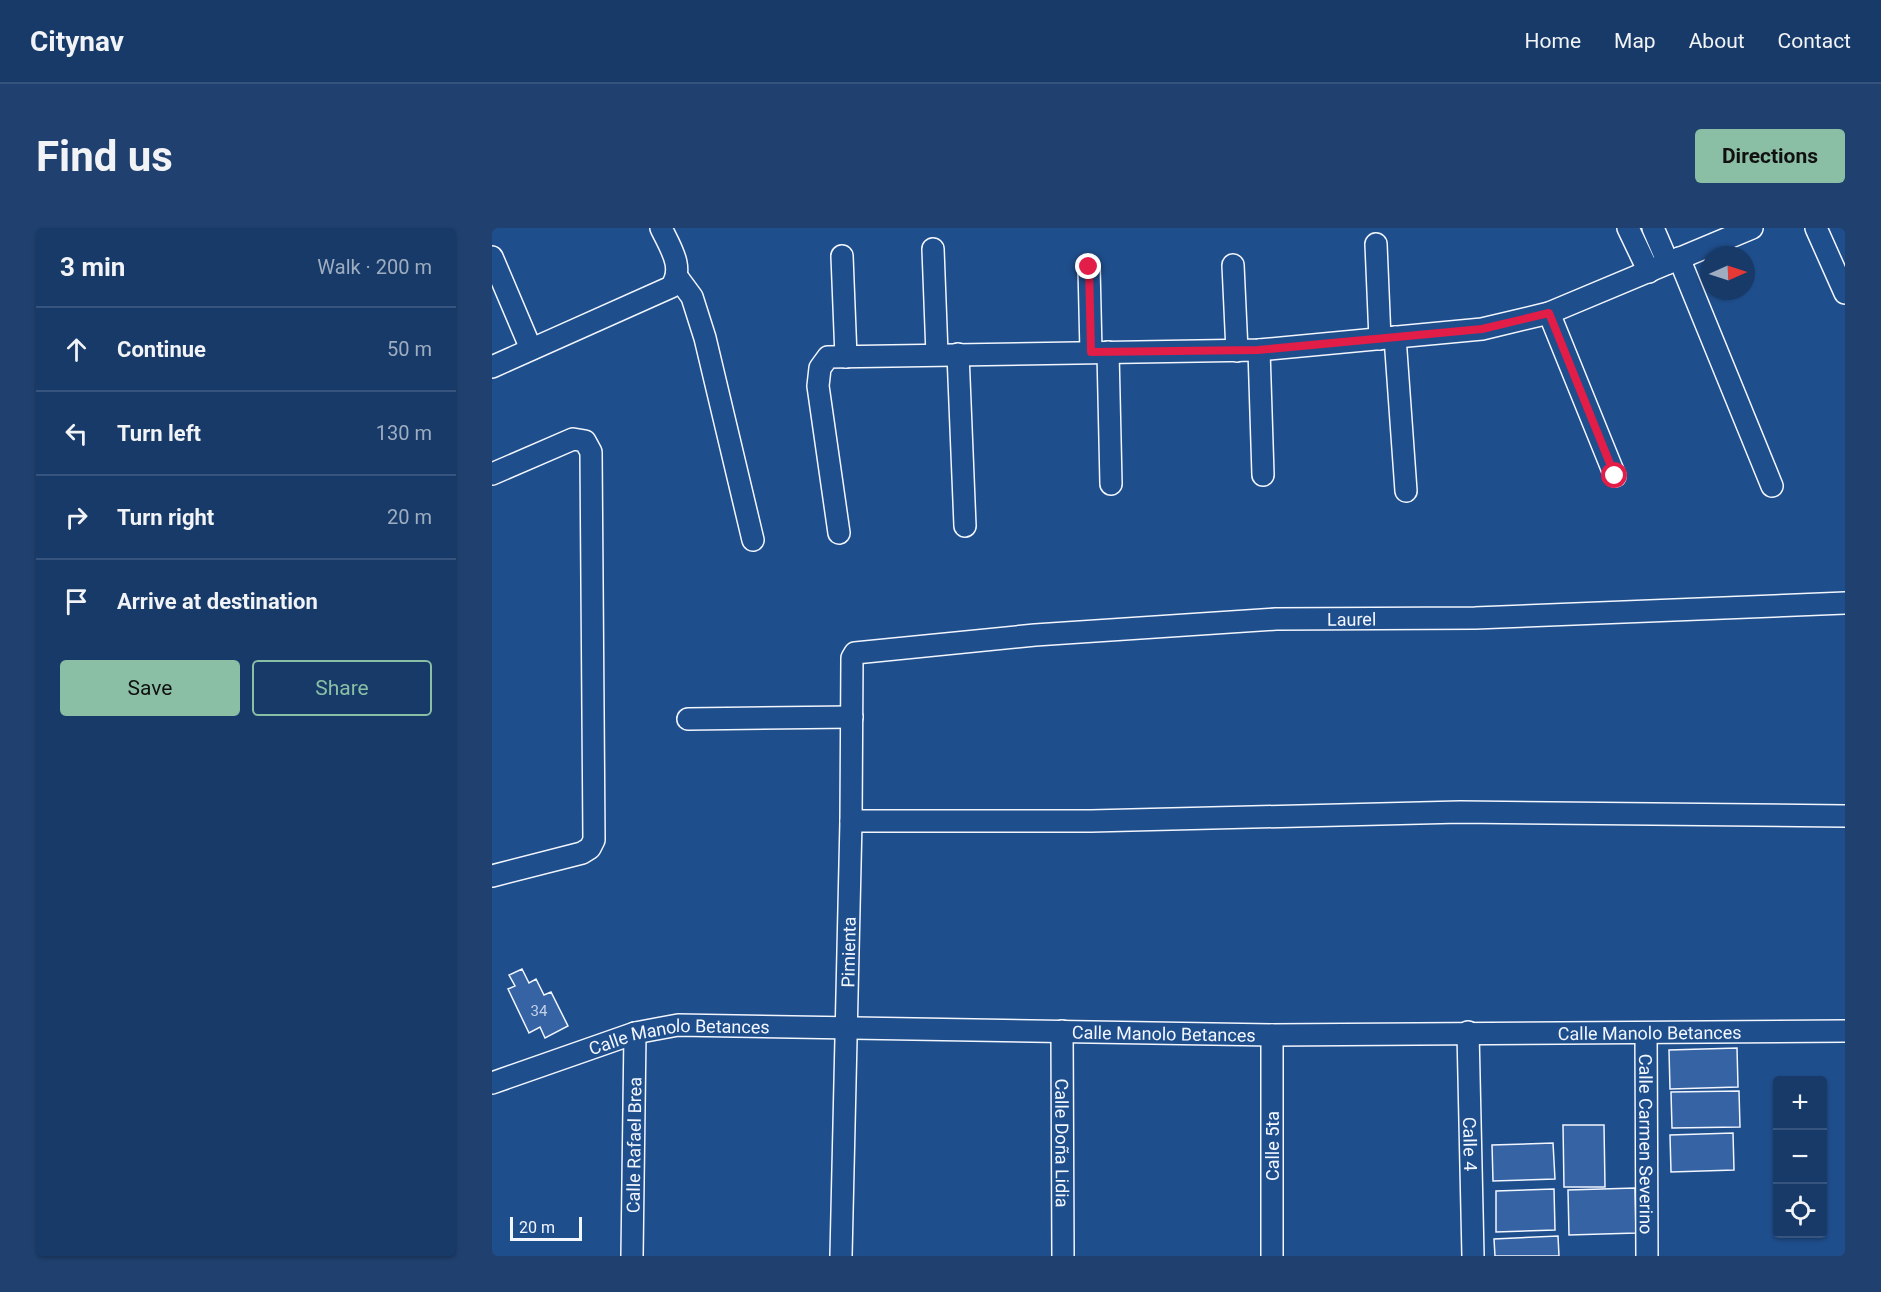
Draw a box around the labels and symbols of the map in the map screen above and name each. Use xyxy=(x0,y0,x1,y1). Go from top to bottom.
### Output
north arrow xyxy=(1701,246,1755,300)
route end xyxy=(1075,253,1101,279)
route start xyxy=(1601,462,1627,488)
street label: Laurel xyxy=(1327,608,1376,629)
street label: Pimienta xyxy=(837,916,859,988)
house number: 34 xyxy=(531,1002,548,1020)
street label: Calle Manolo Betances xyxy=(586,1014,770,1059)
street label: Calle Manolo Betances xyxy=(1072,1021,1256,1045)
street label: Calle Manolo Betances xyxy=(1558,1021,1742,1044)
street label: Calle Carmen Severino xyxy=(1636,1054,1657,1234)
street label: Calle Rafael Brea xyxy=(622,1077,645,1213)
street label: Calle Doña Lidia xyxy=(1052,1078,1073,1208)
street label: Calle 5ta xyxy=(1262,1111,1283,1181)
street label: Calle 4 xyxy=(1459,1117,1482,1171)
scale bar xyxy=(510,1214,582,1242)

